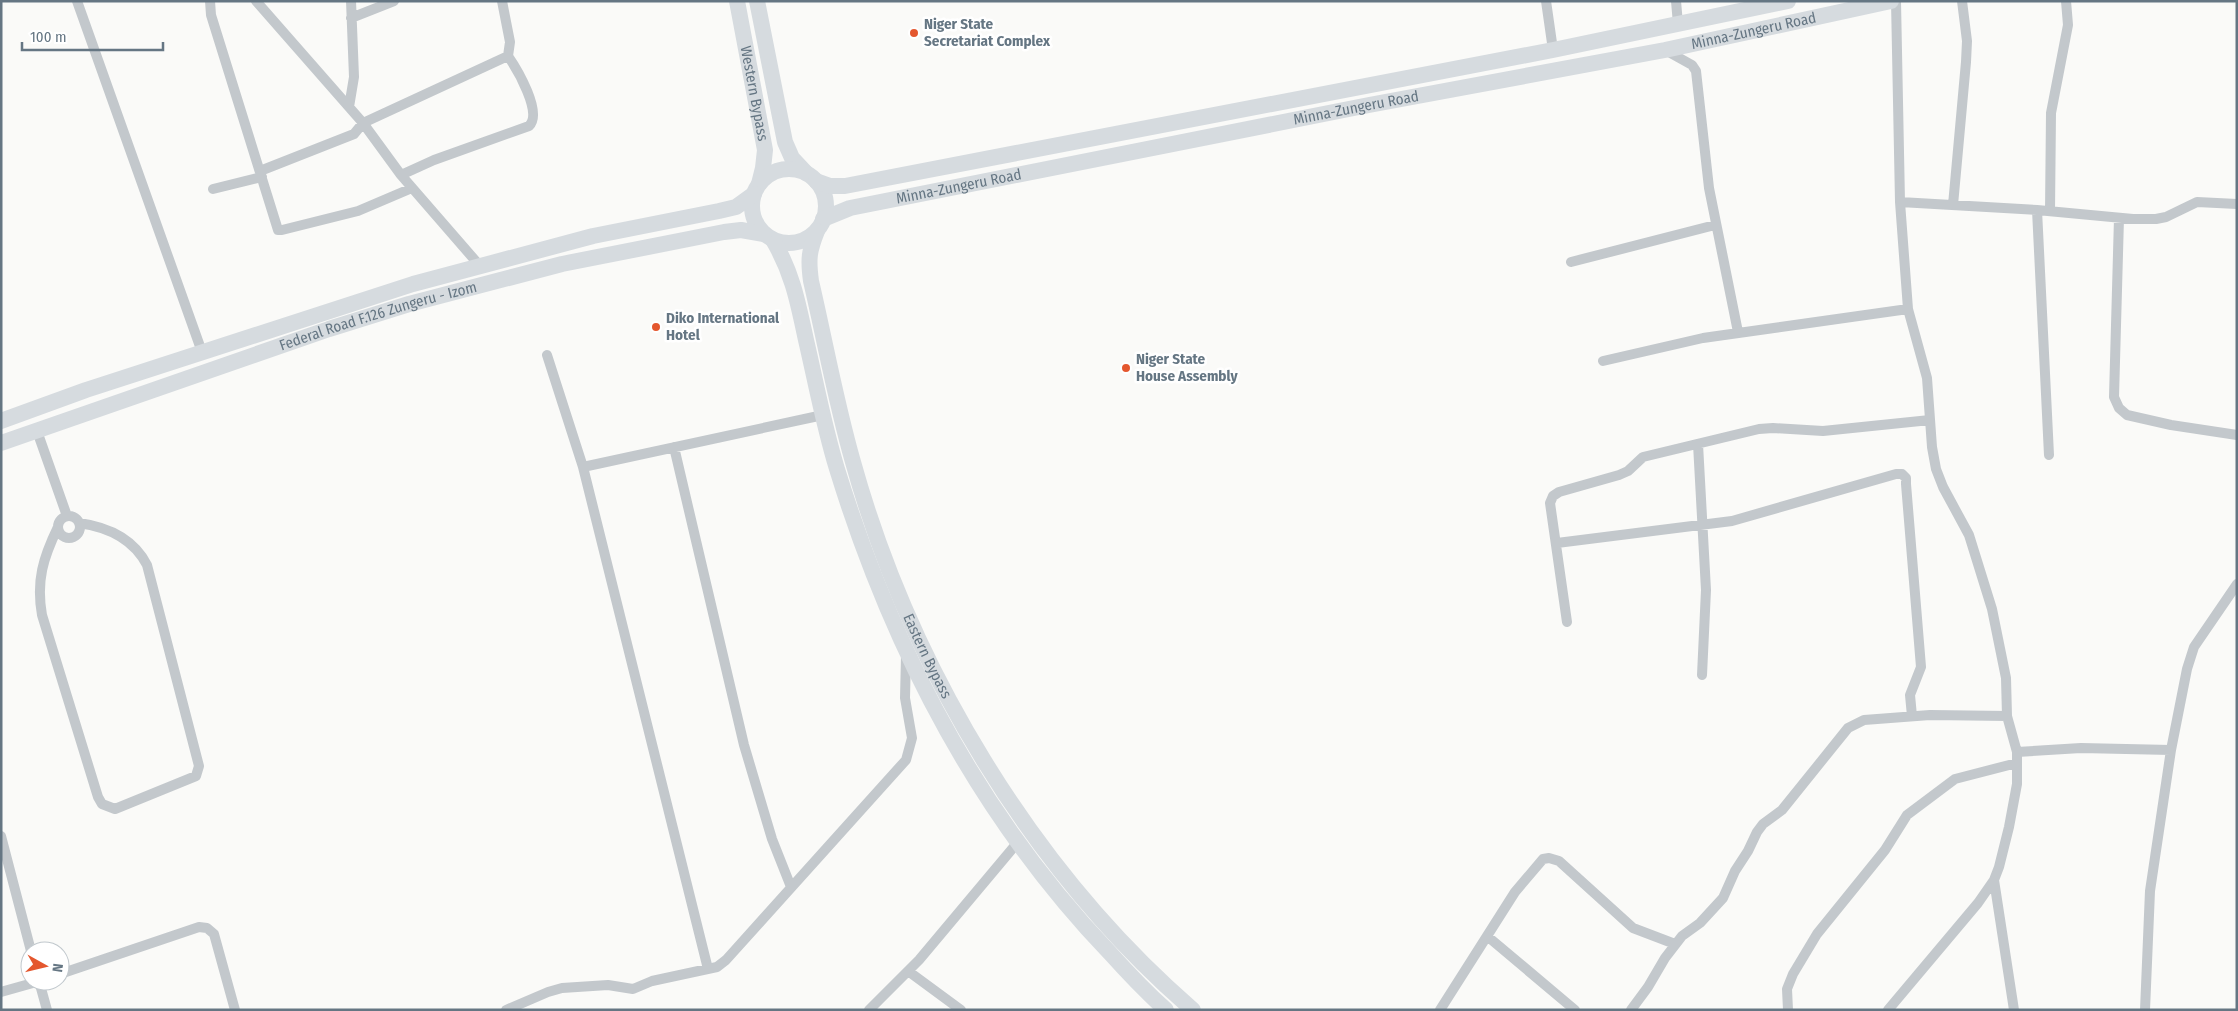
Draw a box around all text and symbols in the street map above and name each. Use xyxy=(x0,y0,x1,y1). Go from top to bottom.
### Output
street label: Minna-Zungeru Road xyxy=(1690,9,1818,53)
place label: Niger State Secretariat Complex xyxy=(924,15,1051,50)
scale bar xyxy=(22,20,164,52)
marker: Niger State Secretariat Complex xyxy=(908,27,920,39)
text: 100 m xyxy=(30,28,67,46)
street label: Western Bypass xyxy=(737,44,772,142)
street label: Minna-Zungeru Road xyxy=(1292,87,1420,129)
street label: Minna-Zungeru Road xyxy=(895,165,1023,208)
street label: Federal Road F.126 Zungeru - Izom xyxy=(277,278,479,355)
place label: Diko International Hotel xyxy=(666,309,780,344)
marker: Diko International Hotel xyxy=(650,321,662,333)
place label: Niger State House Assembly xyxy=(1136,350,1238,385)
marker: Niger State House Assembly xyxy=(1120,362,1132,374)
street label: Eastern Bypass xyxy=(899,611,956,701)
north arrow xyxy=(20,941,70,991)
text: N xyxy=(48,962,66,973)

